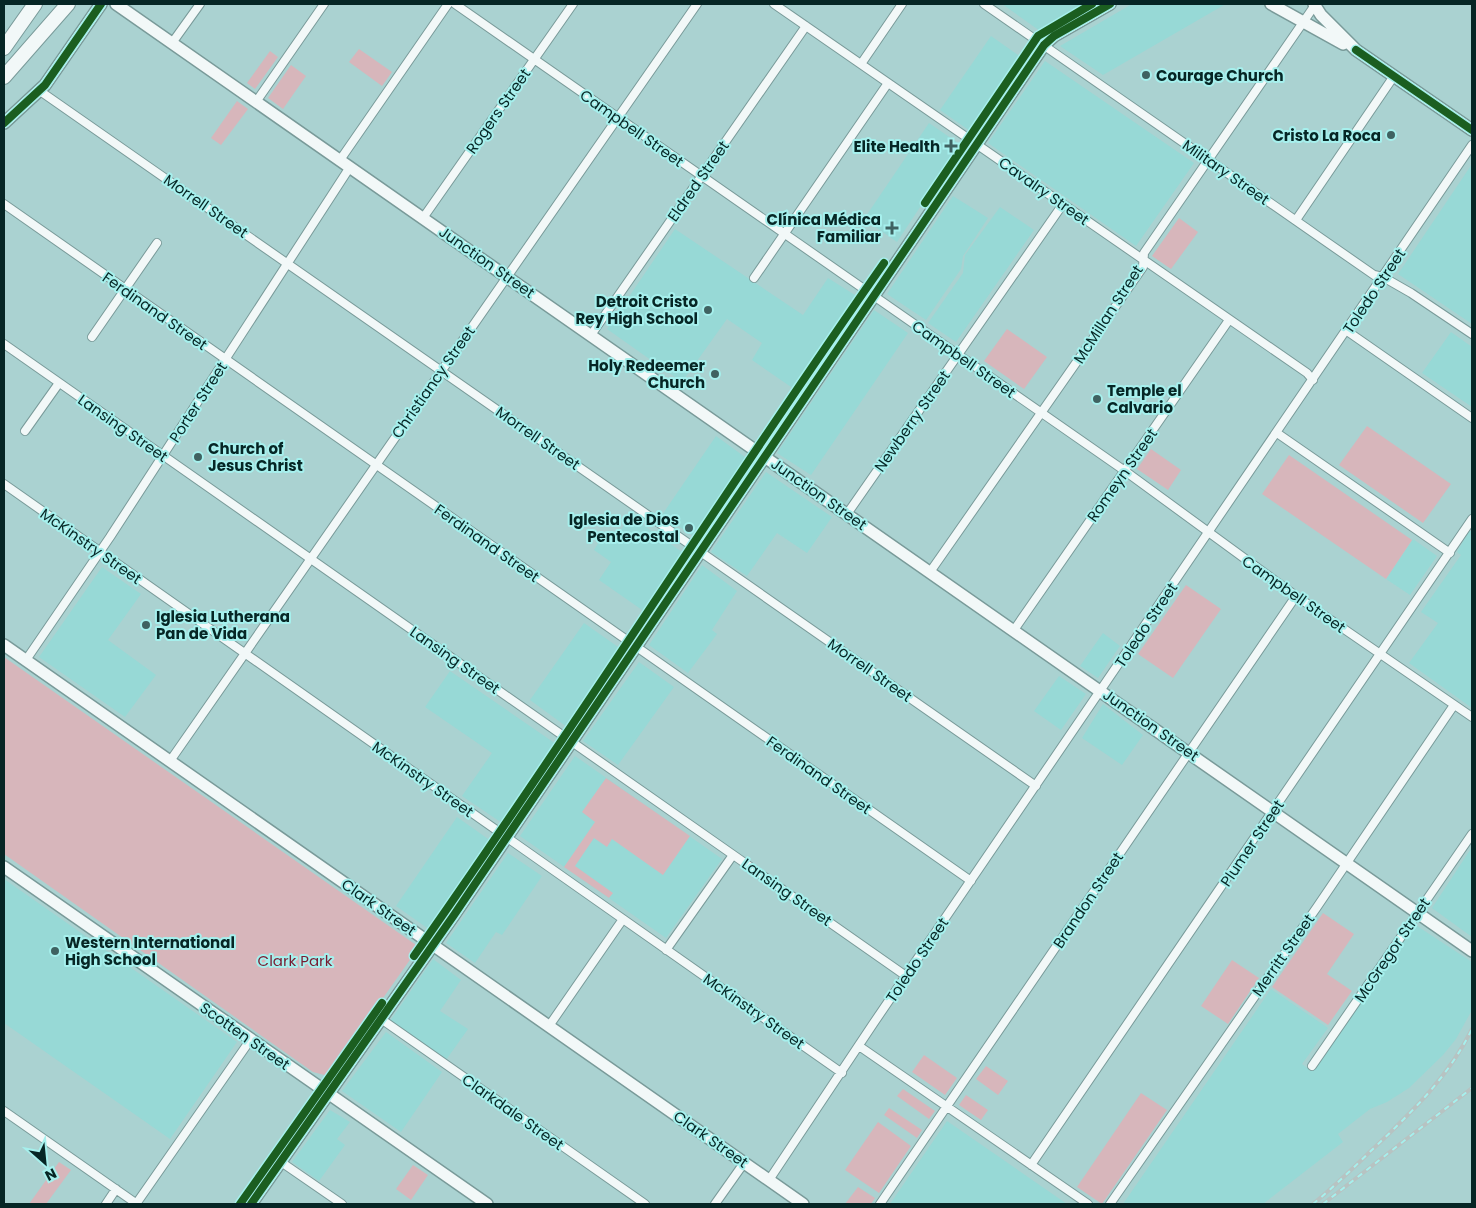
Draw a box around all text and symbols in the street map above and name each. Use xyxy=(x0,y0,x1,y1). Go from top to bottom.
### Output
street label: Rogers Street xyxy=(461,64,535,158)
place label: Courage Church xyxy=(1156,65,1284,86)
marker: Courage Church xyxy=(1140,69,1152,81)
street label: Campbell Street xyxy=(576,84,688,172)
place label: Cristo La Roca xyxy=(1272,125,1381,146)
marker: Cristo La Roca xyxy=(1385,129,1397,141)
street label: Military Street xyxy=(1178,134,1274,210)
street label: Eldred Street xyxy=(662,136,734,226)
place label: Elite Health xyxy=(854,136,940,157)
marker: Elite Health xyxy=(944,139,958,153)
street label: Cavalry Street xyxy=(995,152,1093,230)
street label: Morrell Street xyxy=(160,169,252,243)
place label: Clínica Médica Familiar xyxy=(766,209,882,247)
street label: Junction Street xyxy=(435,221,539,303)
marker: Clínica Médica Familiar xyxy=(885,221,899,235)
street label: Toledo Street xyxy=(1338,244,1410,338)
street label: McMillan Street xyxy=(1068,261,1148,367)
street label: Ferdinand Street xyxy=(98,267,212,355)
place label: Detroit Cristo Rey High School xyxy=(576,291,698,329)
marker: Detroit Cristo Rey High School xyxy=(702,304,714,316)
street label: Campbell Street xyxy=(908,315,1020,403)
street label: Christiancy Street xyxy=(386,322,480,442)
place label: Holy Redeemer Church xyxy=(588,355,706,393)
street label: Porter Street xyxy=(164,358,232,446)
street label: Newberry Street xyxy=(869,366,955,476)
marker: Holy Redeemer Church xyxy=(709,368,721,380)
place label: Temple el Calvario xyxy=(1107,380,1182,418)
street label: Lansing Street xyxy=(74,389,172,467)
marker: Temple el Calvario xyxy=(1091,393,1103,405)
street label: Morrell Street xyxy=(492,401,584,475)
street label: Romeyn Street xyxy=(1082,424,1162,526)
place label: Church of Jesus Christ xyxy=(208,438,303,476)
marker: Church of Jesus Christ xyxy=(192,451,204,463)
street label: Junction Street xyxy=(767,453,871,535)
street label: Ferdinand Street xyxy=(430,499,544,587)
street label: McKinstry Street xyxy=(36,503,146,589)
place label: Iglesia de Dios Pentecostal xyxy=(569,509,679,547)
marker: Iglesia de Dios Pentecostal xyxy=(683,522,695,534)
street label: Campbell Street xyxy=(1238,550,1350,638)
street label: Toledo Street xyxy=(1110,578,1182,672)
place label: Iglesia Lutherana Pan de Vida xyxy=(156,606,290,644)
marker: Iglesia Lutherana Pan de Vida xyxy=(140,619,152,631)
street label: Lansing Street xyxy=(406,621,504,699)
street label: Morrell Street xyxy=(824,633,916,707)
street label: Junction Street xyxy=(1099,684,1203,766)
street label: Ferdinand Street xyxy=(762,731,876,819)
street label: McKinstry Street xyxy=(368,736,478,822)
street label: Plumer Street xyxy=(1215,796,1289,890)
street label: Brandon Street xyxy=(1048,848,1128,952)
street label: Lansing Street xyxy=(738,853,836,931)
street label: Clark Street xyxy=(337,874,421,940)
street label: McGregor Street xyxy=(1349,894,1435,1006)
street label: Merritt Street xyxy=(1247,910,1319,1000)
street label: Toledo Street xyxy=(881,913,953,1007)
place label: Western International High School xyxy=(65,932,235,970)
marker: Western International High School xyxy=(49,945,61,957)
park label: Clark Park xyxy=(258,950,333,971)
street label: McKinstry Street xyxy=(699,968,809,1054)
street label: Scotten Street xyxy=(196,997,294,1075)
street label: Clarkdale Street xyxy=(458,1069,568,1155)
street label: Clark Street xyxy=(669,1106,753,1172)
north arrow xyxy=(20,1138,70,1188)
text: N xyxy=(42,1163,60,1186)

